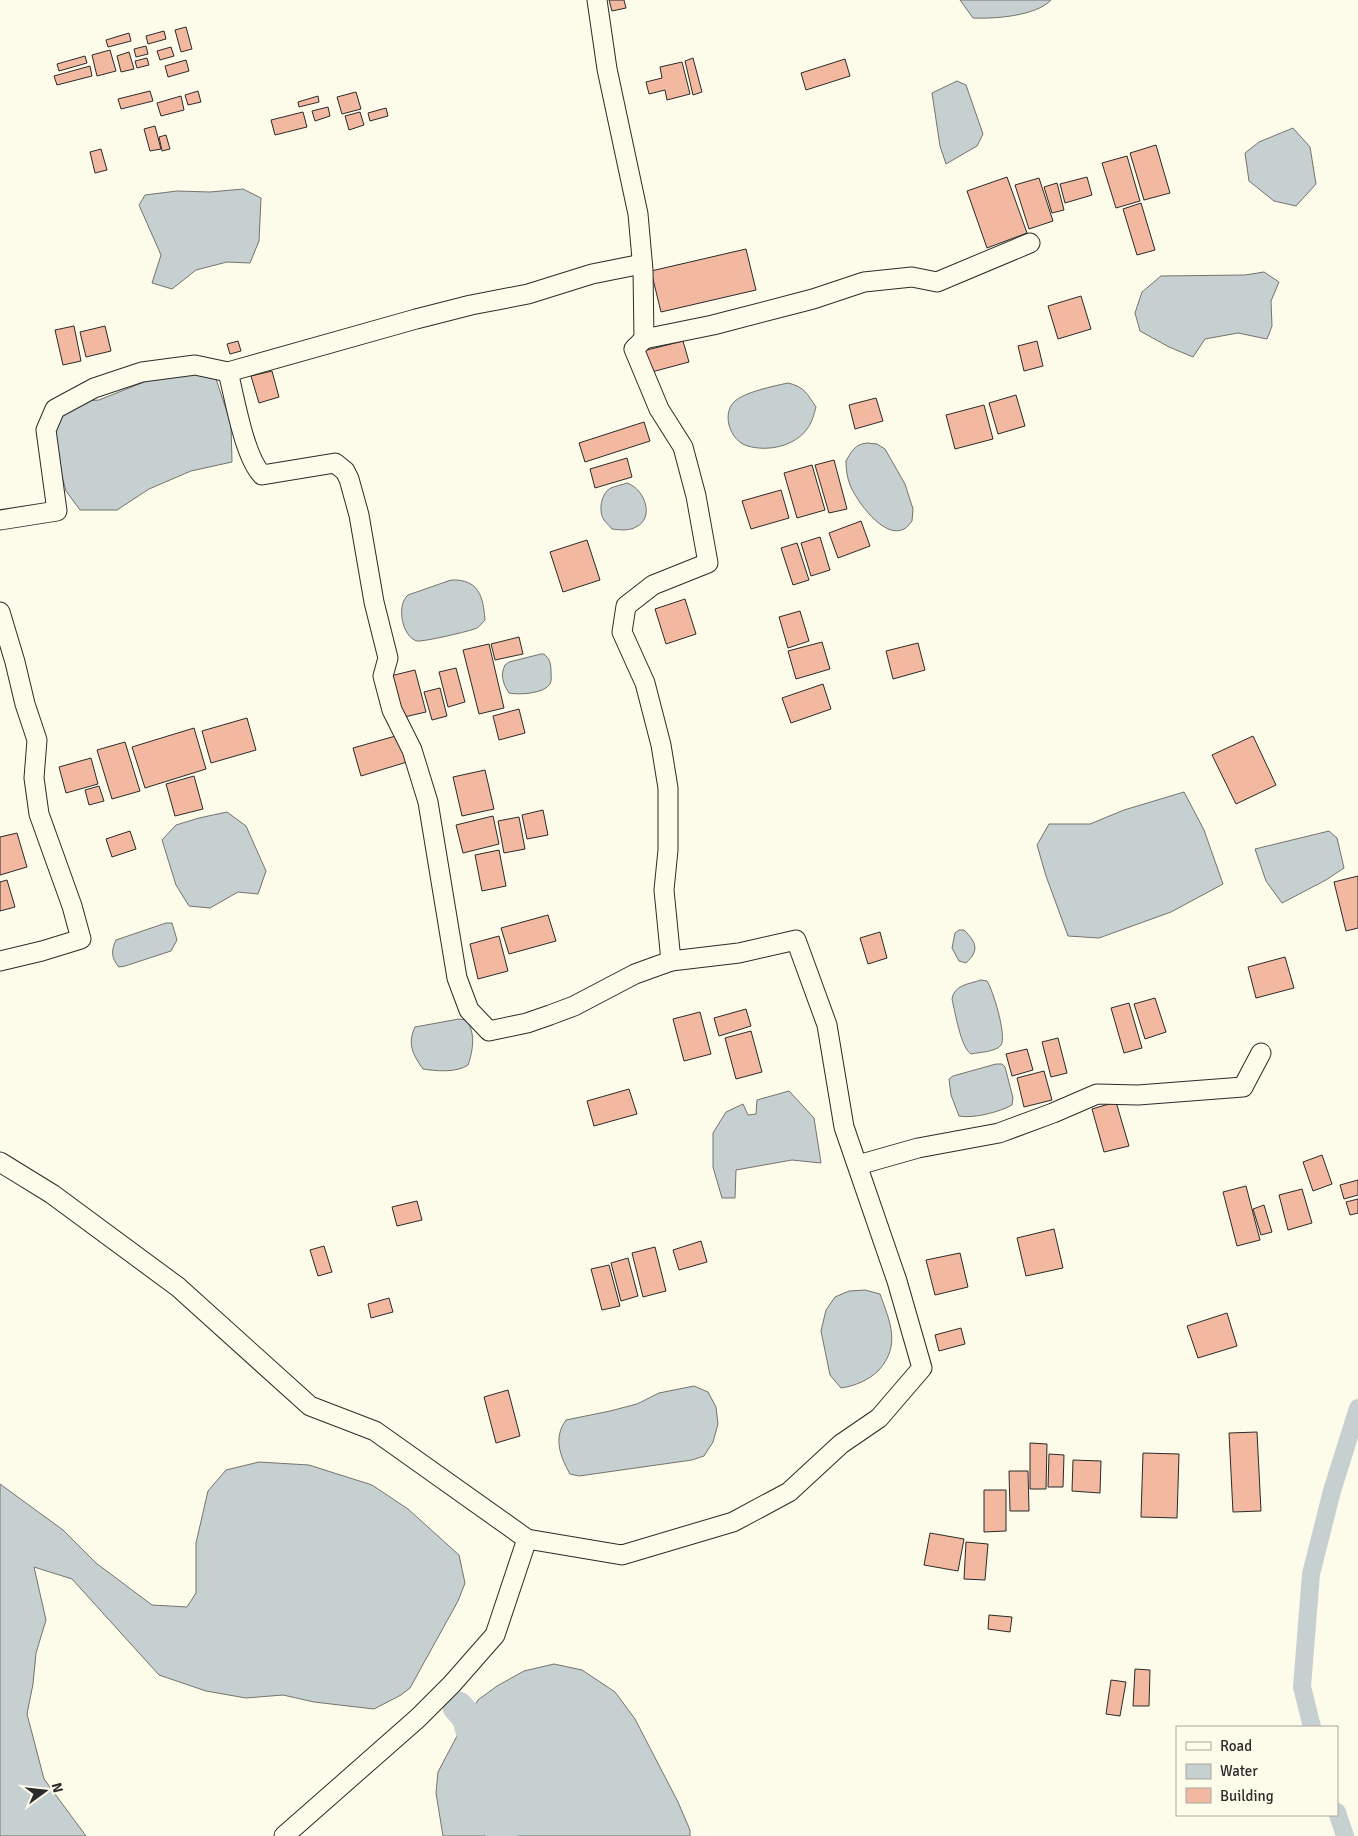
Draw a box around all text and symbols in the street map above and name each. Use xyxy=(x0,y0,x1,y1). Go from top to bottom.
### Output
legend xyxy=(1176,1726,1338,1816)
text: Road xyxy=(1220,1737,1252,1755)
text: Water xyxy=(1220,1762,1258,1780)
north arrow xyxy=(20,1766,70,1816)
text: N xyxy=(48,1781,67,1795)
text: Building xyxy=(1220,1787,1274,1805)

